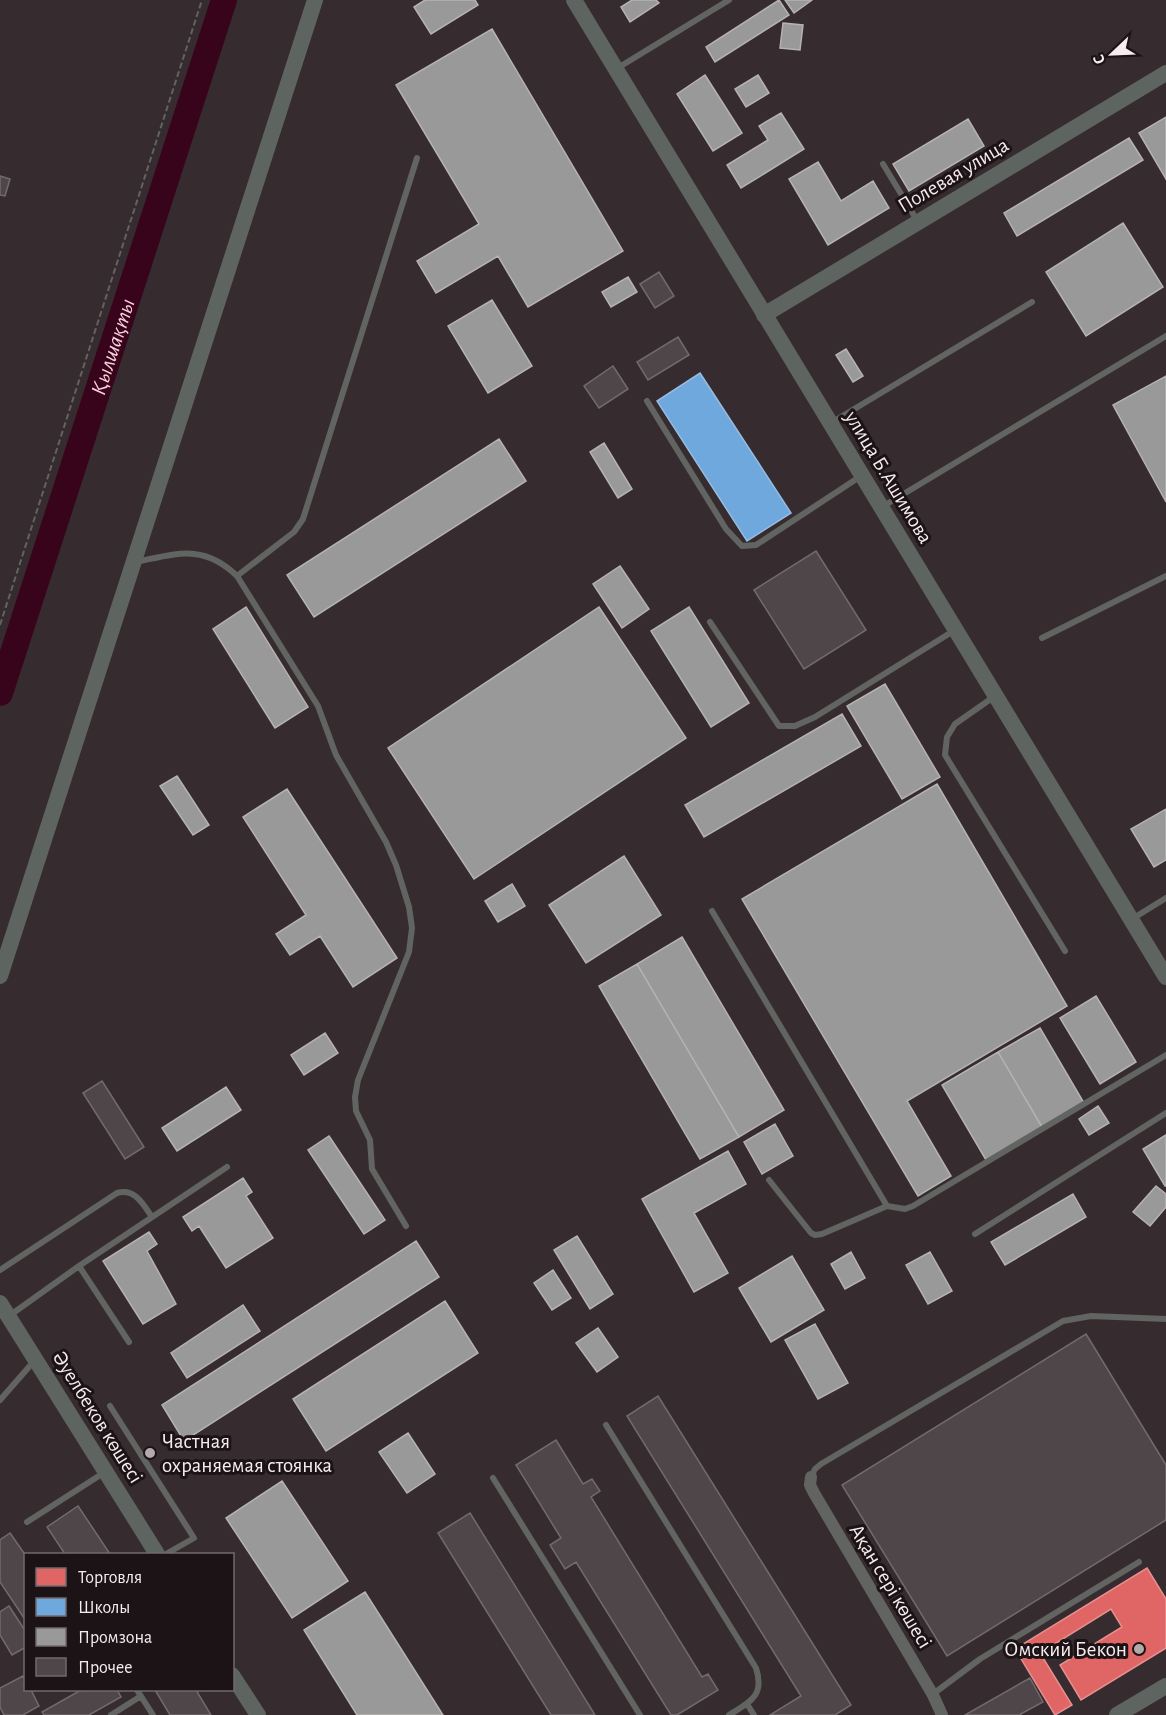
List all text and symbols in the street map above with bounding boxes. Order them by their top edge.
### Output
north arrow [1082,24,1142,84]
text: С [1090,52,1108,67]
street label: Полевая улица [894,134,1013,217]
water label: Қылшақты [87,296,139,398]
street label: улица Б.Ашимова [840,407,936,547]
street label: Әуелбеков көшесі [49,1347,147,1487]
place label: Частная охраняемая стоянка [162,1431,332,1476]
marker: Частная охраняемая стоянка [143,1446,157,1460]
street label: Ақан сері көшесі [845,1521,936,1652]
legend [24,1553,234,1691]
text: Торговля [78,1569,142,1587]
text: Школы [78,1599,130,1617]
text: Промзона [78,1629,152,1647]
place label: Омский Бекон [1004,1639,1127,1660]
marker: Омский Бекон [1132,1642,1146,1656]
text: Прочее [78,1659,133,1677]

